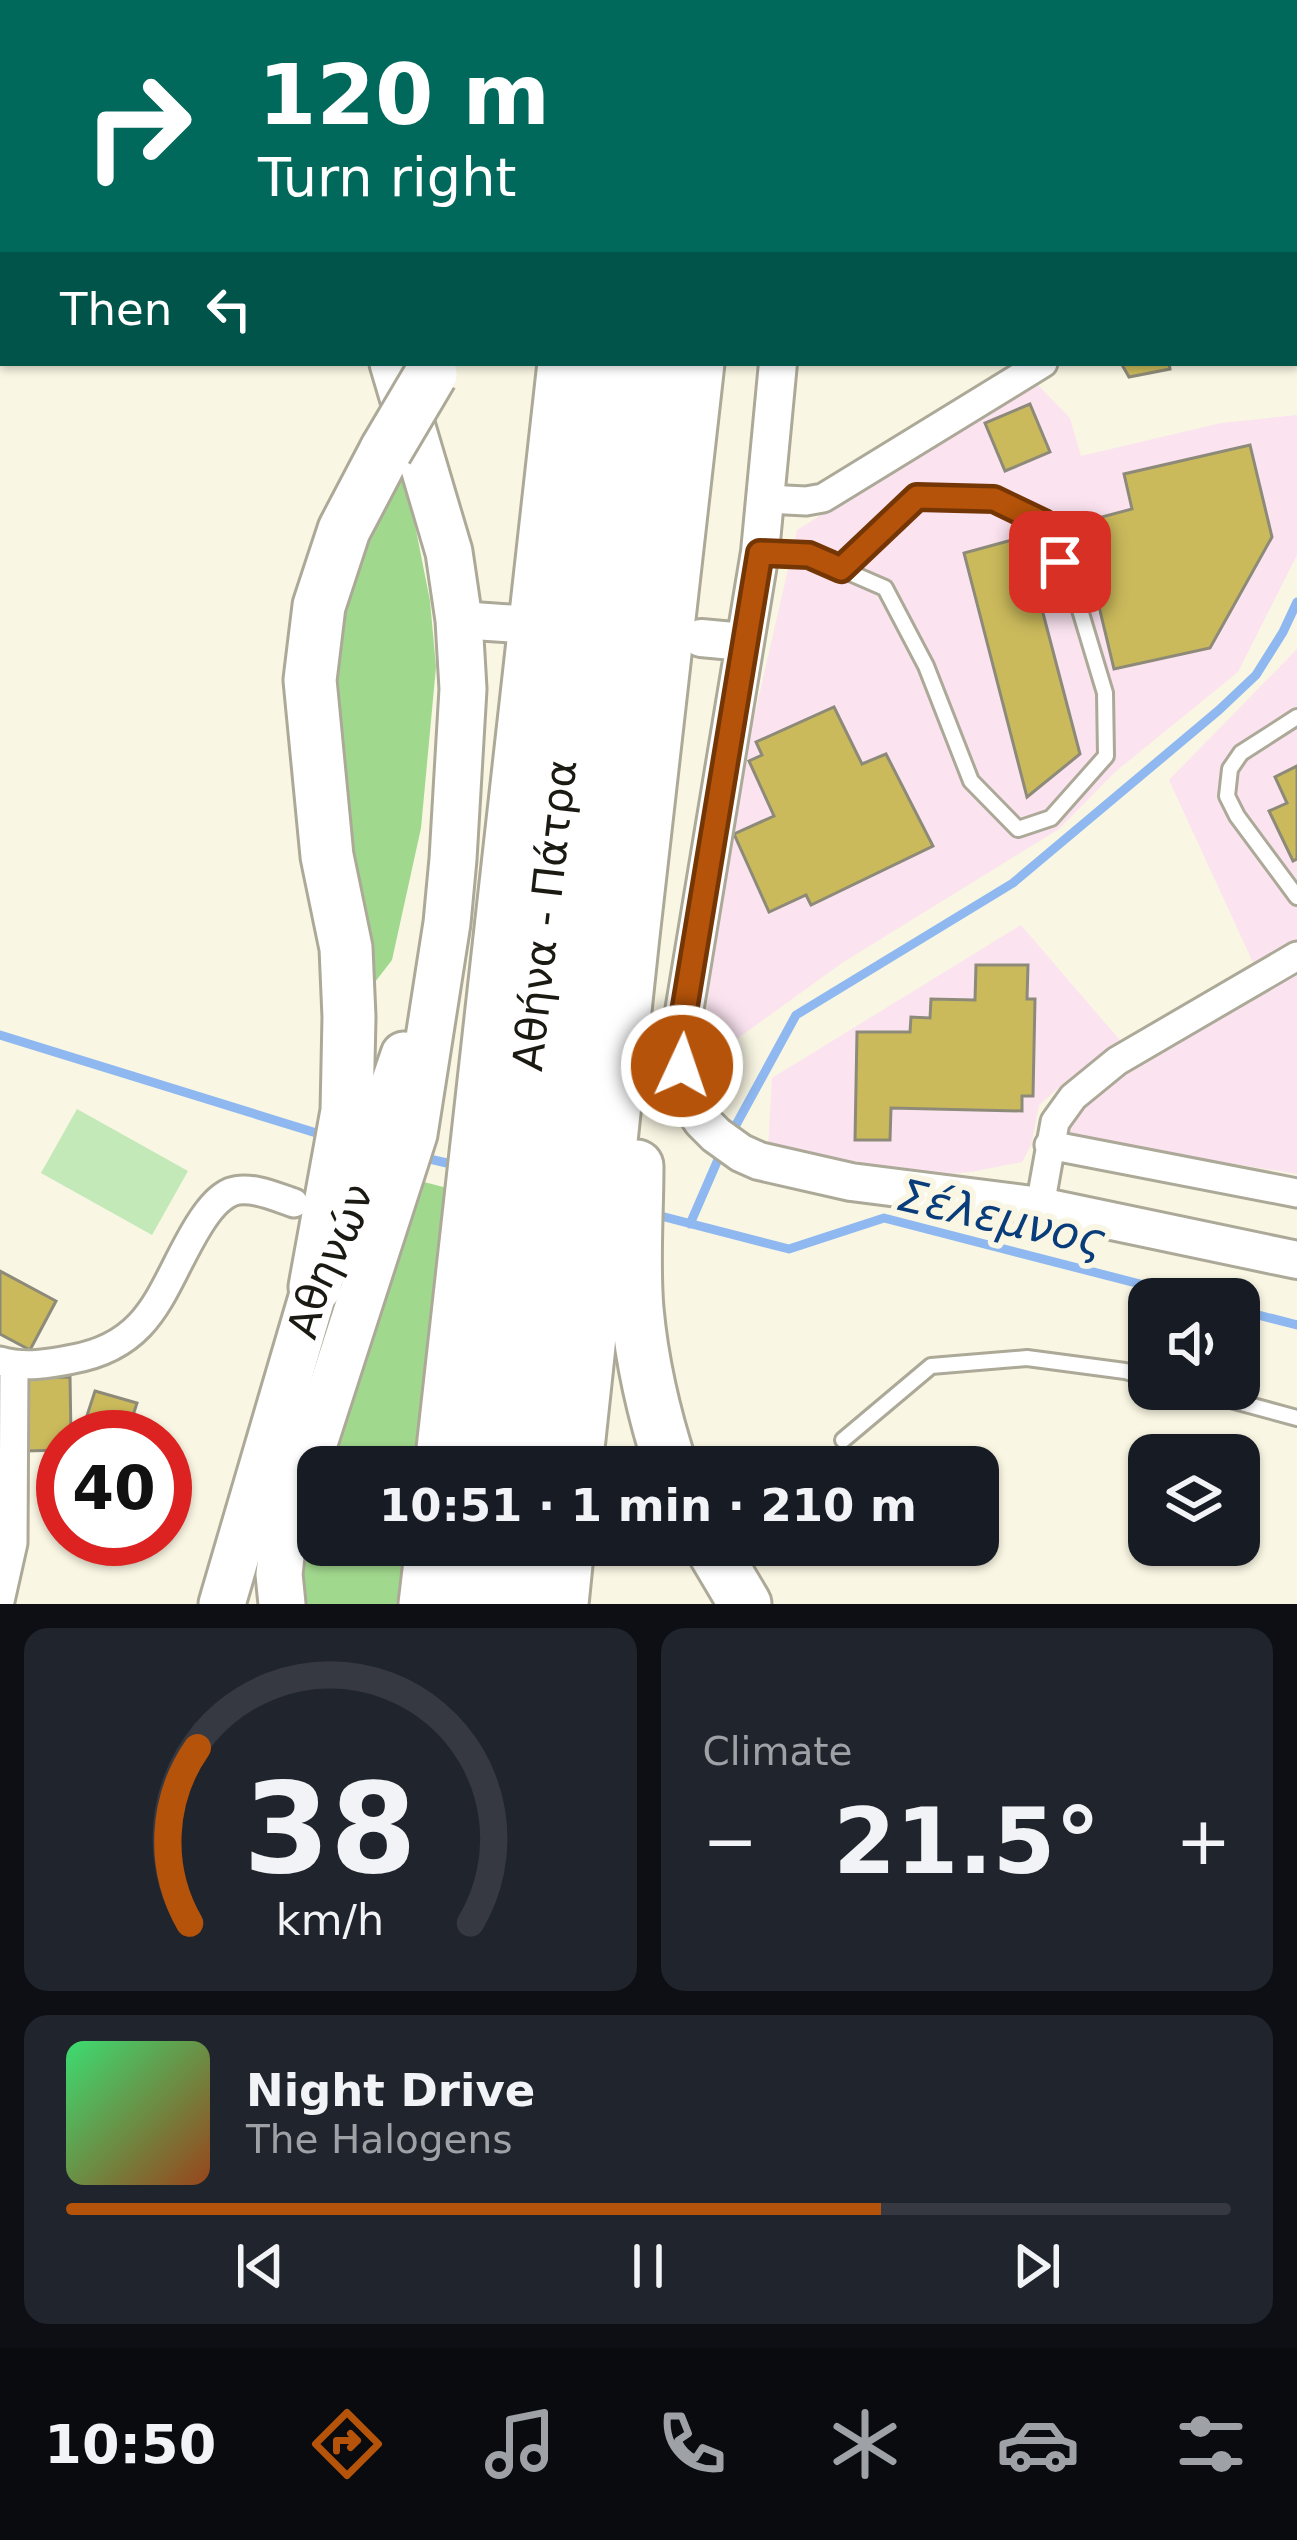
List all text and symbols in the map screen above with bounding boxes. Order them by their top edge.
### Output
text: 120 m [258,46,550,144]
icon: right [60,48,216,204]
text: Turn right [258,146,517,209]
icon: left [196,276,262,342]
text: Then [60,283,172,336]
pin [1009,511,1111,613]
icon: arrive [1027,529,1093,595]
street label: Αθήνα - Πάτρα [503,757,586,1073]
position arrow [619,1003,745,1129]
water label: Σέλεμνος [893,1168,1111,1268]
street label: Αθηνών [277,1177,382,1344]
map controls [1128,1278,1260,1566]
button: sound [1128,1278,1260,1410]
speed limit sign: 40 [36,1410,192,1566]
button: layers [1128,1434,1260,1566]
text: 10:51 · 1 min · 210 m [379,1479,917,1532]
text: Climate [703,1729,853,1774]
text: 38 [243,1756,417,1901]
text: 21.5° [833,1789,1100,1894]
text: − [703,1803,758,1880]
text: + [1176,1803,1231,1880]
text: km/h [276,1894,384,1944]
text: Night Drive [246,2064,535,2117]
text: The Halogens [246,2117,513,2162]
icon: previous [227,2233,293,2299]
icon: pause [615,2233,681,2299]
icon: next [1004,2233,1070,2299]
icon: directions [305,2402,389,2486]
icon: music [478,2402,562,2486]
icon: phone [650,2402,734,2486]
icon: climate [823,2402,907,2486]
icon: car [996,2402,1080,2486]
icon: filters [1169,2402,1253,2486]
text: 10:50 [44,2413,216,2476]

